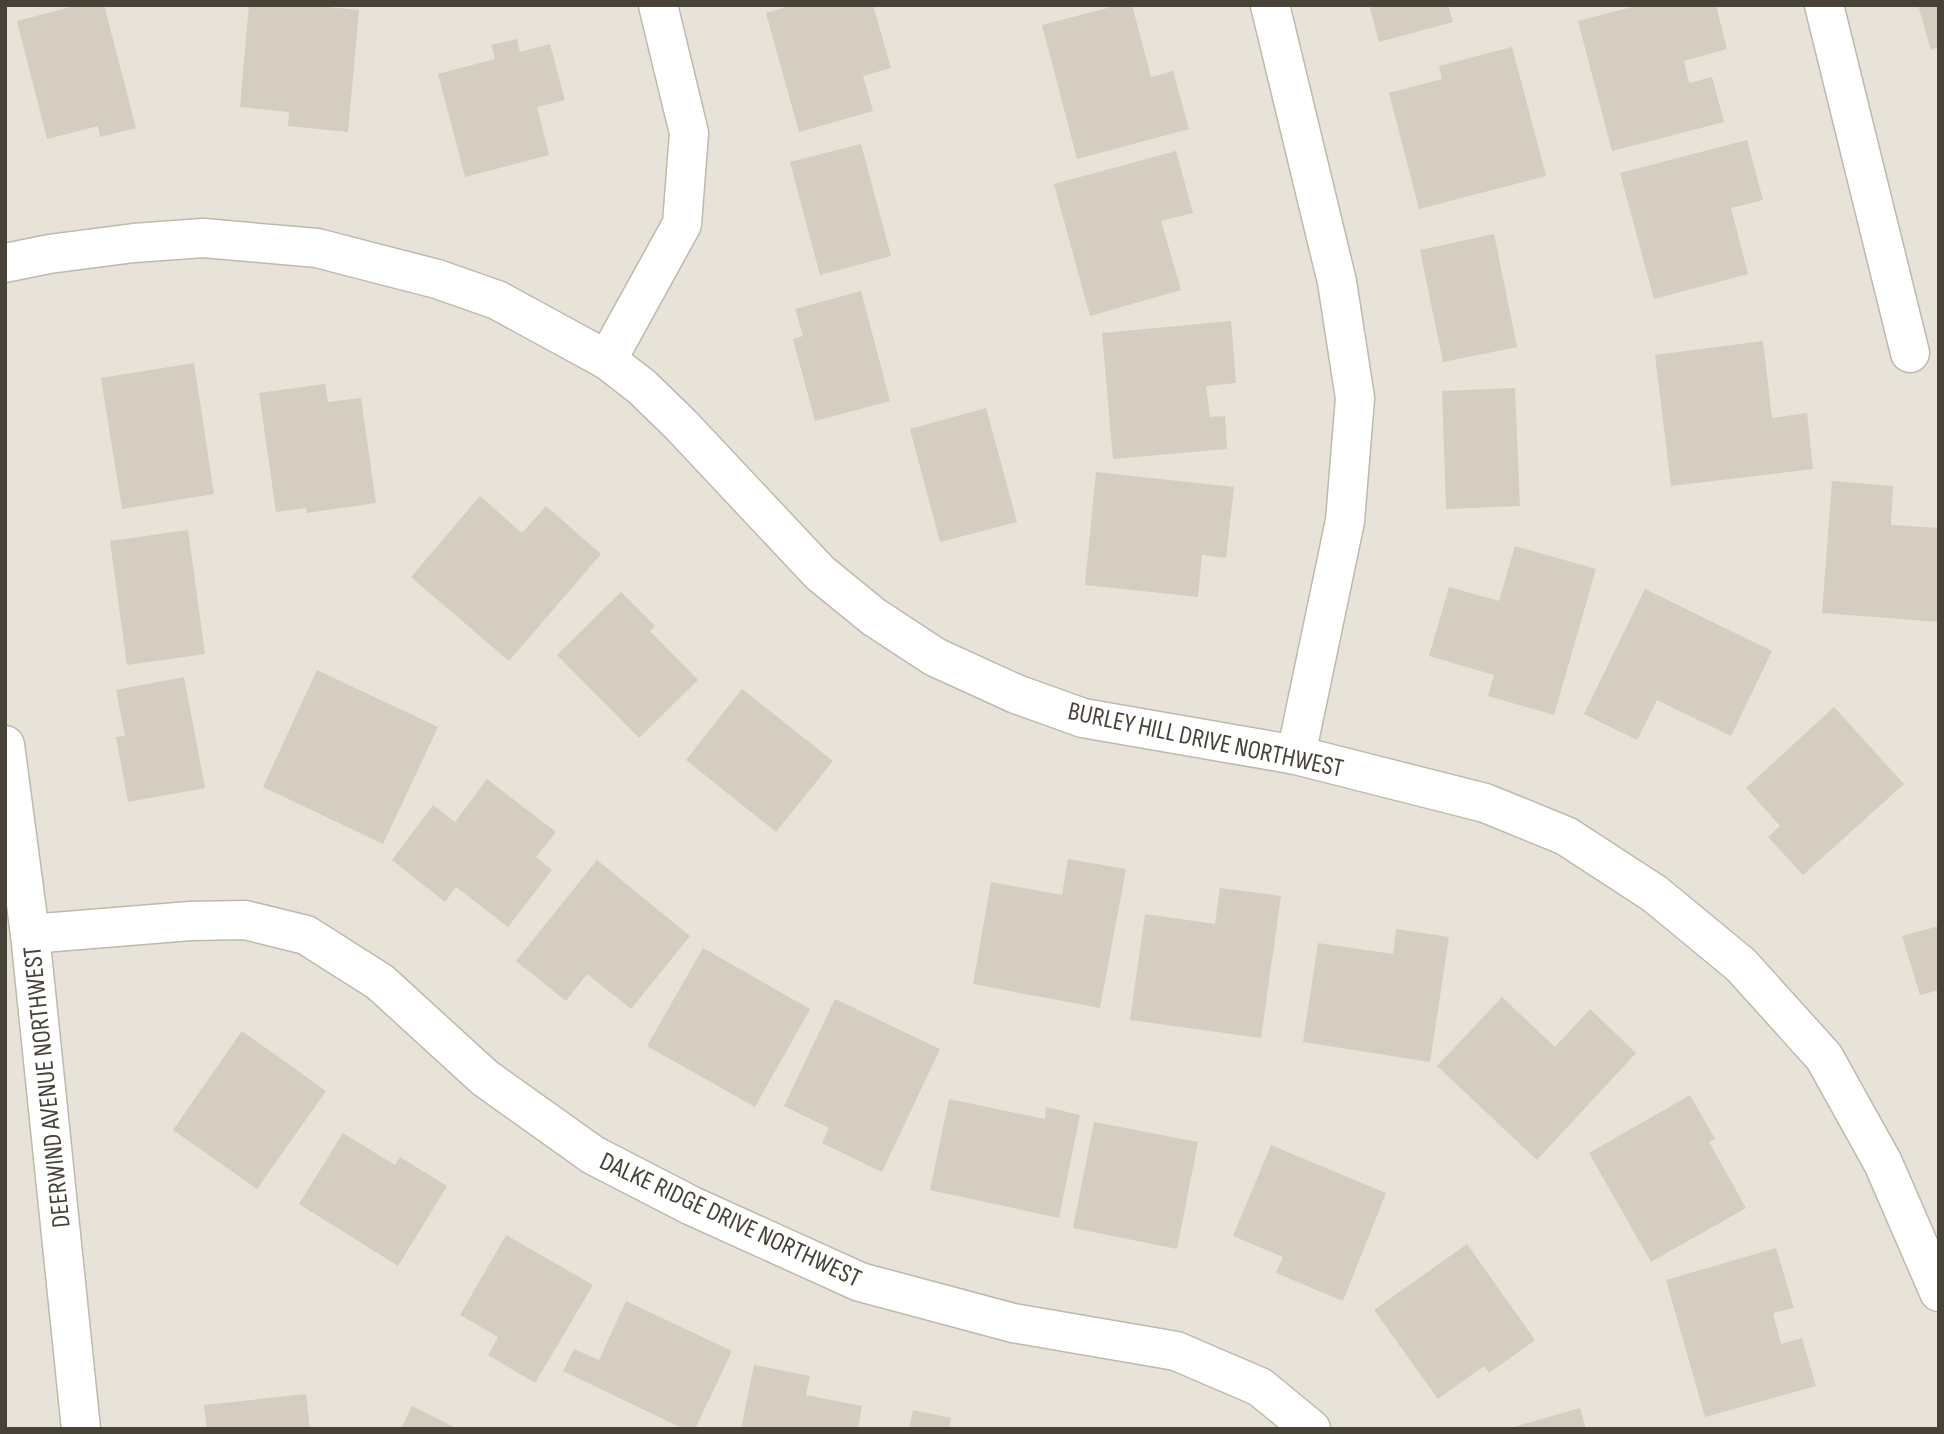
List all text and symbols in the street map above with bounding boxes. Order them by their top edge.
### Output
street label: BURLEY HILL DRIVE NORTHWEST [1065,696,1346,785]
street label: DEERWIND AVENUE NORTHWEST [17,945,78,1229]
street label: DALKE RIDGE DRIVE NORTHWEST [595,1146,866,1295]

